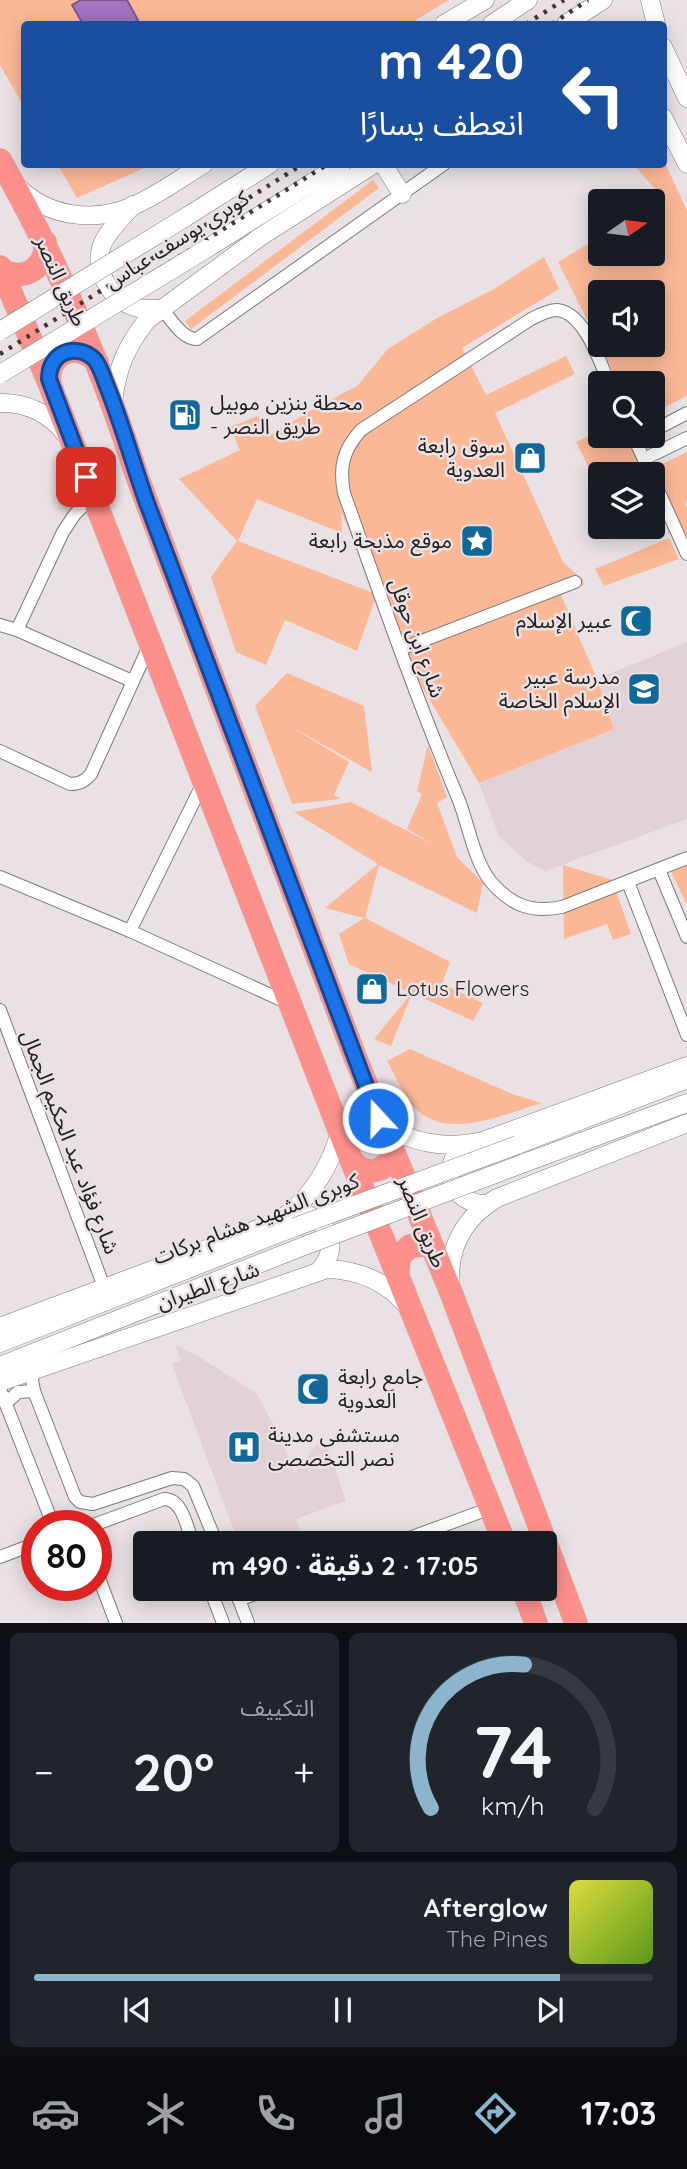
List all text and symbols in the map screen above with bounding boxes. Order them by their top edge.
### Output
text: 420 m [378,30,524,91]
icon: left [548,49,639,140]
text: انعطف يسارًا [360,103,524,143]
street label: كوبرى يوسف عباس [100,184,254,294]
north arrow [588,189,665,266]
map controls [588,189,665,539]
street label: طريق النصر [29,230,93,331]
button: sound [588,280,665,357]
button: search [588,371,665,448]
place label: محطة بنزين موبيل - طريق النصر [210,389,363,440]
fuel station icon: محطة بنزين موبيل - طريق النصر [166,396,204,434]
place label: سوق رابعة العدوية [418,432,505,482]
shop icon: سوق رابعة العدوية [511,439,549,477]
pin [56,447,116,507]
icon: arrive [67,458,105,496]
button: layers [588,462,665,539]
place icon: موقع مذبحة رابعة [458,522,496,560]
place label: موقع مذبحة رابعة [309,527,452,556]
street label: شارع ابن حوقل [381,574,452,702]
mosque icon: عبير الإسلام [617,602,655,640]
place label: عبير الإسلام [516,607,612,637]
place label: مدرسة عبير الإسلام الخاصة [499,663,620,717]
school or university icon: مدرسة عبير الإسلام الخاصة [625,670,663,708]
shop icon: Lotus Flowers [353,970,391,1008]
place label: Lotus Flowers [396,975,529,1001]
street label: شارع فؤاد عبد الحكيم الجمال [13,1026,126,1258]
position arrow [341,1081,415,1155]
street label: كوبرى الشهيد هشام بركات [149,1167,364,1273]
street label: طريق النصر [391,1171,453,1272]
street label: شارع الطيران [153,1255,263,1318]
place label: جامع رابعة العدوية [338,1363,423,1413]
mosque icon: جامع رابعة العدوية [294,1370,332,1408]
place label: مستشفى مدينة نصر التخصصى [268,1421,400,1471]
hospital icon: مستشفى مدينة نصر التخصصى [225,1428,263,1466]
speed limit sign: 80 [21,1510,112,1601]
text: 17:05 · 2 دقيقة · 490 m [211,1549,479,1582]
text: التكييف [240,1693,315,1722]
text: 74 [473,1706,553,1797]
text: 20° [132,1739,214,1804]
text: − [34,1748,54,1796]
text: + [293,1748,315,1796]
text: km/h [481,1790,544,1821]
text: Afterglow [424,1891,548,1924]
text: The Pines [446,1924,548,1953]
icon: previous [118,1991,156,2029]
icon: pause [324,1991,362,2029]
icon: next [531,1991,569,2029]
icon: car [31,2089,80,2138]
icon: climate [141,2089,190,2138]
icon: phone [251,2089,300,2138]
icon: music [361,2089,410,2138]
icon: directions [471,2089,520,2138]
text: 17:03 [581,2093,656,2133]

